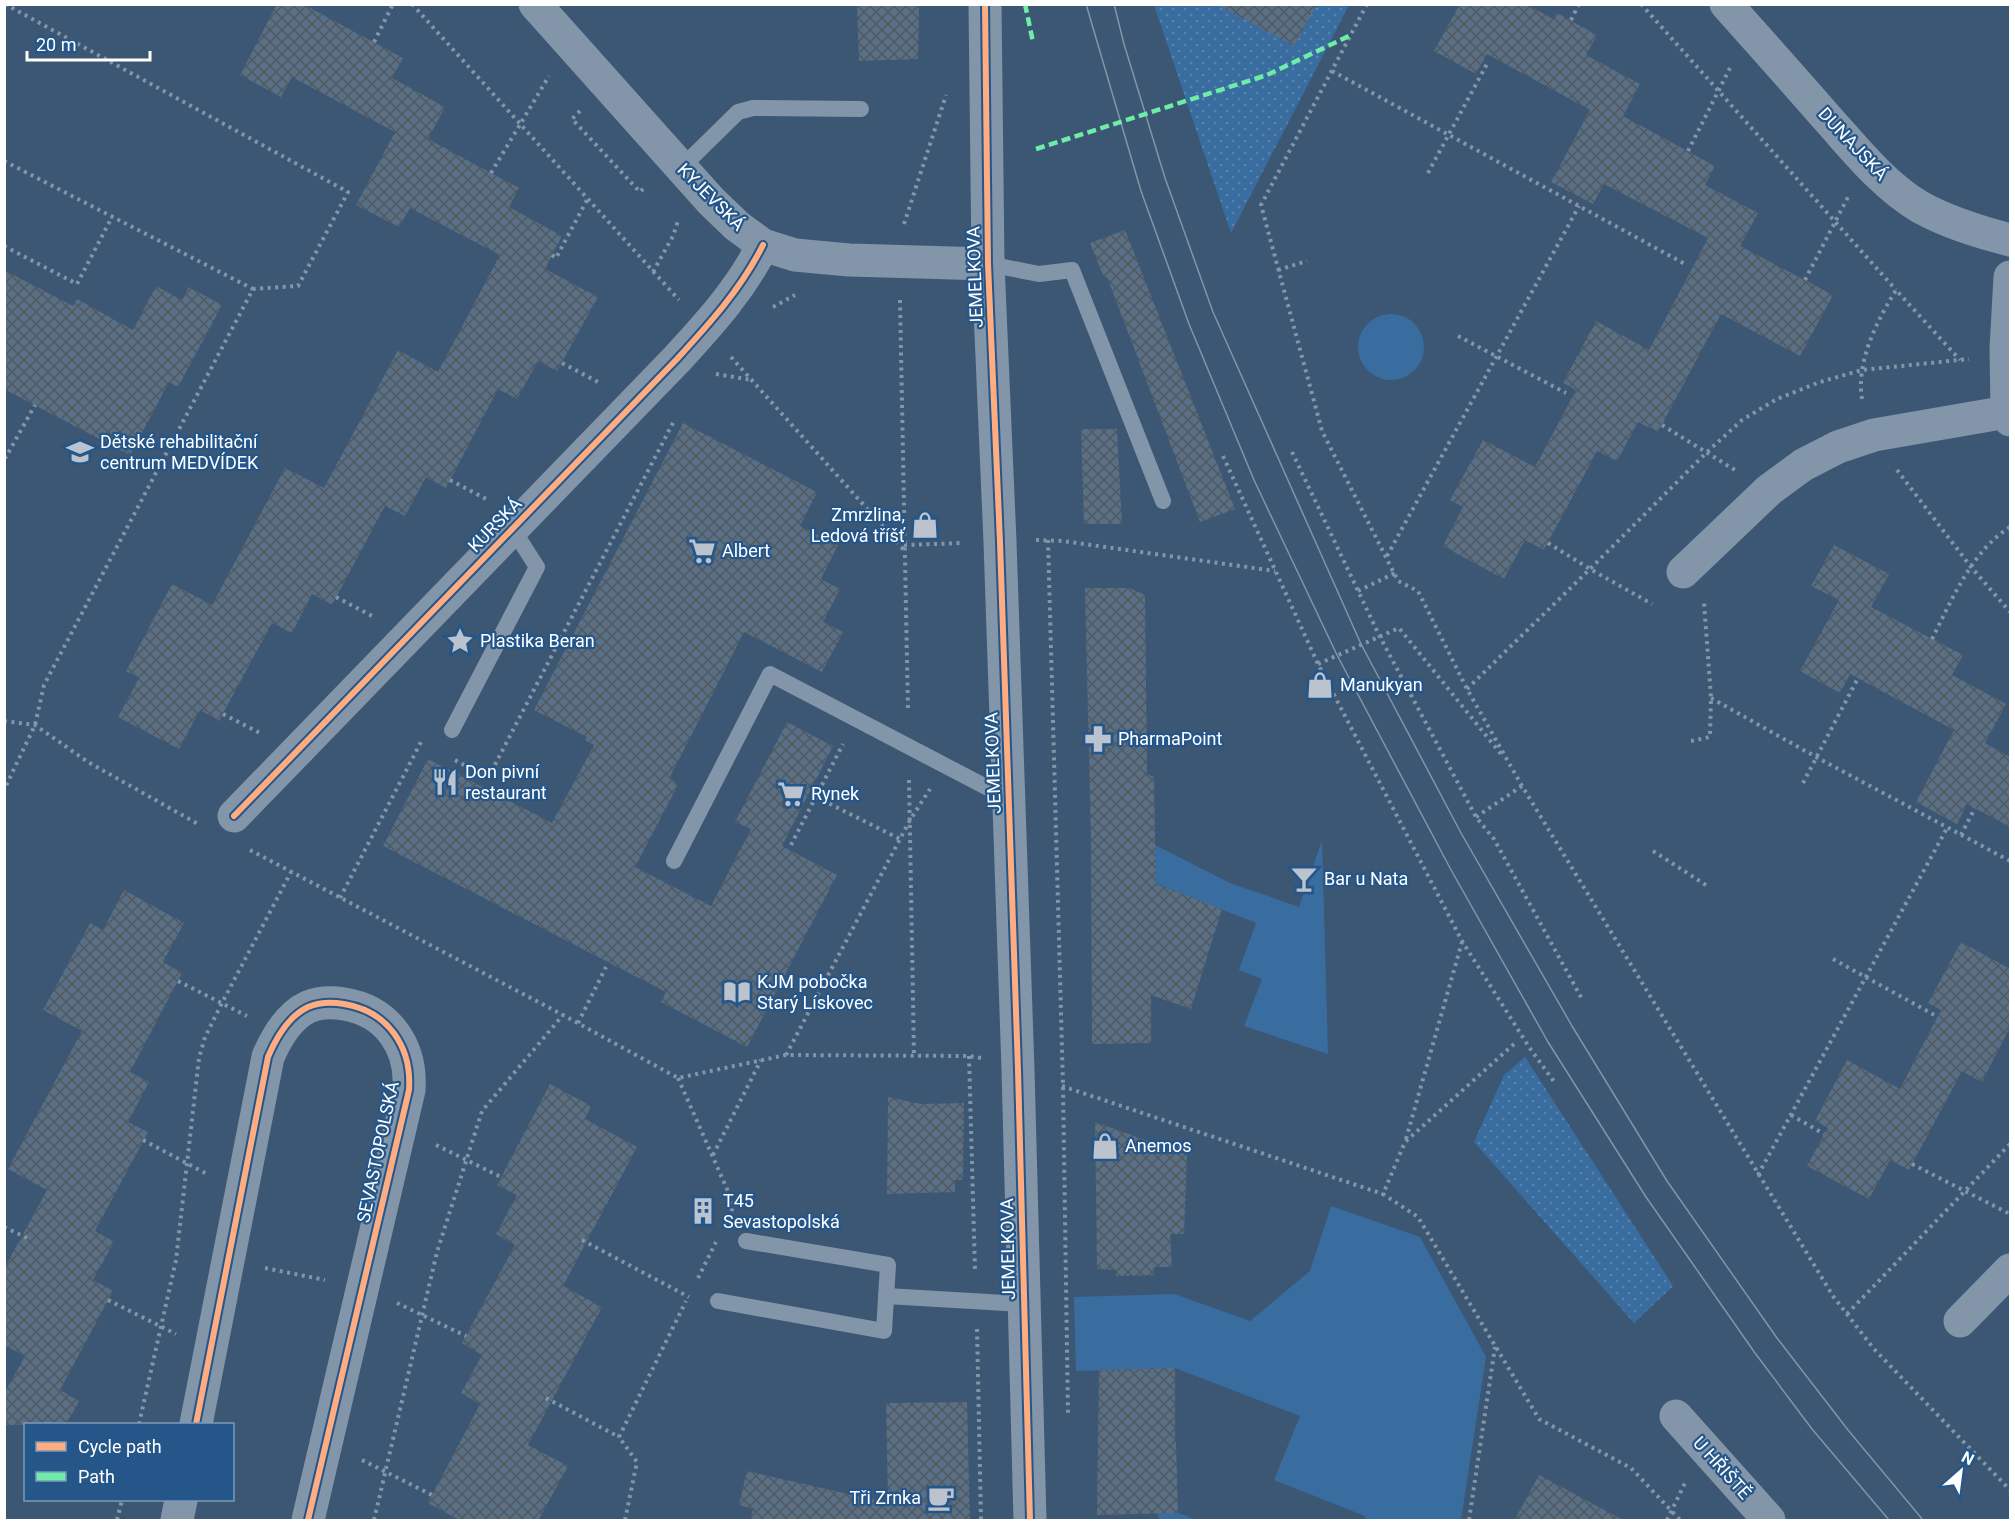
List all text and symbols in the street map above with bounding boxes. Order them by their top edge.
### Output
scale bar [27,24,150,62]
text: 20 m [36,34,76,55]
street label: DUNAJSKÁ [1814,103,1893,185]
street label: KYJEVSKÁ [673,159,750,235]
street label: JEMELKOVA [962,226,987,328]
place label: Dětské rehabilitační centrum MEDVÍDEK [100,431,259,473]
school or university icon: Dětské rehabilitační centrum MEDVÍDEK [65,437,95,467]
street label: KURSKÁ [464,493,526,556]
place label: Zmrzlina, Ledová tříšť [811,504,906,546]
shop icon: Zmrzlina, Ledová tříšť [910,510,940,540]
supermarket icon: Albert [687,536,717,566]
place label: Albert [722,540,770,561]
place icon: Plastika Beran [445,626,475,656]
place label: Plastika Beran [480,630,595,651]
shop icon: Manukyan [1305,670,1335,700]
place label: Manukyan [1340,674,1423,695]
street label: JEMELKOVA [980,712,1005,814]
pharmacy icon: PharmaPoint [1083,724,1113,754]
place label: PharmaPoint [1118,728,1223,749]
place label: Don pivní restaurant [465,761,547,803]
restaurant icon: Don pivní restaurant [430,767,460,797]
supermarket icon: Rynek [776,779,806,809]
place label: Rynek [811,783,860,804]
bar icon: Bar u Nata [1289,864,1319,894]
place label: Bar u Nata [1324,868,1408,889]
place label: KJM pobočka Starý Lískovec [757,971,873,1013]
library icon: KJM pobočka Starý Lískovec [722,977,752,1007]
street label: SEVASTOPOLSKÁ [352,1079,403,1225]
shop icon: Anemos [1090,1131,1120,1161]
place label: Anemos [1125,1135,1192,1156]
place label: T45 Sevastopolská [723,1190,840,1232]
building icon: T45 Sevastopolská [688,1196,718,1226]
street label: JEMELKOVA [996,1198,1019,1300]
legend [24,1423,234,1501]
street label: U HŘIŠTĚ [1689,1432,1756,1503]
text: Cycle path [78,1436,162,1457]
north arrow [1931,1441,1991,1501]
text: N [1958,1447,1977,1469]
text: Path [78,1466,115,1487]
cafe icon: Tři Zrnka [926,1483,956,1513]
place label: Tři Zrnka [850,1487,921,1508]

